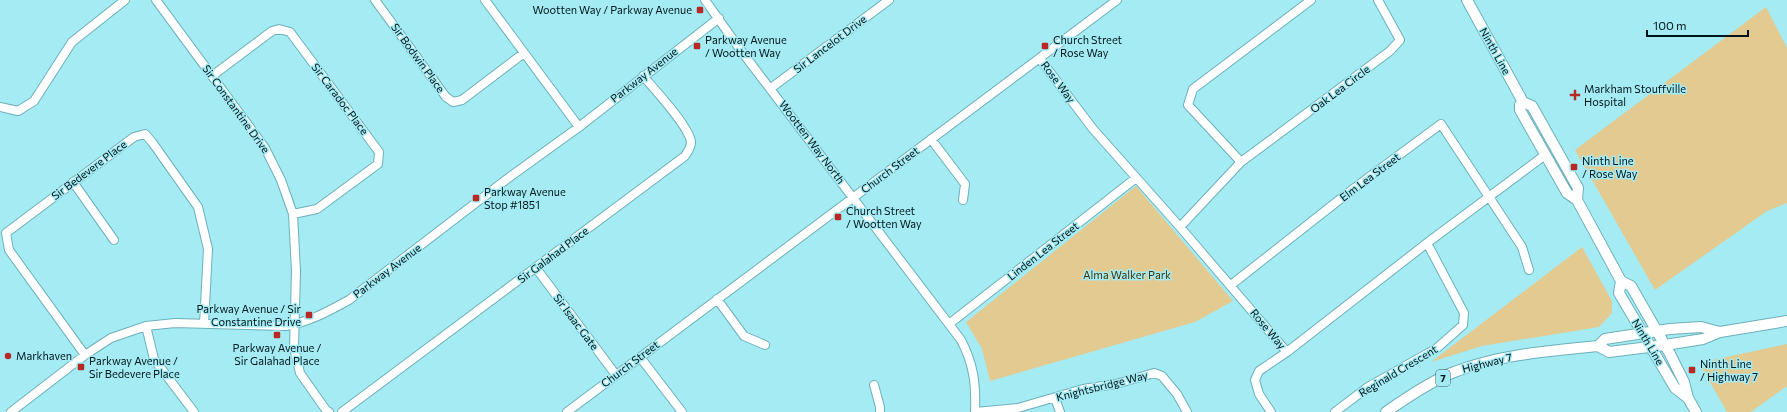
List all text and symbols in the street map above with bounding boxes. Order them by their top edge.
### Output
place label: Wootten Way / Parkway Avenue [532,3,692,16]
marker: Wootten Way / Parkway Avenue [695,5,705,15]
street label: Sir Lancelot Drive [791,12,869,75]
scale bar [1647,12,1748,38]
text: 100 m [1653,18,1687,32]
street label: Sir Bodwin Place [389,20,448,95]
street label: Ninth Line [1477,25,1514,77]
place label: Parkway Avenue / Wootten Way [705,33,787,59]
place label: Church Street / Rose Way [1053,33,1123,59]
marker: Parkway Avenue / Wootten Way [692,41,702,51]
marker: Church Street / Rose Way [1040,41,1050,51]
street label: Parkway Avenue [607,44,680,105]
street label: Rose Way [1039,58,1078,105]
street label: Sir Caradoc Place [309,60,372,137]
street label: Sir Constantine Drive [200,62,273,156]
street label: Oak Lea Circle [1307,62,1372,115]
place label: Markham Stouffville Hospital [1584,82,1686,108]
marker: Markham Stouffville Hospital [1569,89,1581,101]
street label: Wootten Way North [777,98,848,186]
street label: Sir Bedevere Place [49,137,129,202]
street label: Church Street [858,143,922,196]
street label: Elm Lea Street [1337,149,1403,203]
place label: Ninth Line / Rose Way [1582,154,1638,180]
marker: Ninth Line / Rose Way [1569,162,1579,172]
place label: Parkway Avenue Stop #1851 [484,185,566,211]
marker: Parkway Avenue Stop #1851 [471,193,481,203]
place label: Church Street / Wootten Way [846,204,922,230]
marker: Church Street / Wootten Way [833,212,843,222]
street label: Linden Lea Street [1004,218,1081,283]
street label: Sir Galahad Place [515,224,591,285]
street label: Parkway Avenue [350,241,423,300]
park label: Alma Walker Park [1083,268,1171,281]
street label: Sir Isaac Gate [551,291,602,353]
place label: Parkway Avenue / Sir Constantine Drive [196,302,302,328]
street label: Rose Way [1248,306,1289,352]
marker: Parkway Avenue / Sir Constantine Drive [304,310,314,320]
street label: Ninth Line [1630,316,1667,367]
marker: Parkway Avenue / Sir Galahad Place [272,330,282,340]
street label: Church Street [598,337,662,390]
place label: Parkway Avenue / Sir Galahad Place [233,341,322,367]
street label: Reginald Crescent [1356,342,1440,399]
place label: Markhaven [16,349,72,362]
street label: Highway 7 [1460,350,1513,375]
marker: Markhaven [3,351,13,361]
place label: Parkway Avenue / Sir Bedevere Place [89,354,180,380]
place label: Ninth Line / Highway 7 [1700,357,1758,383]
marker: Parkway Avenue / Sir Bedevere Place [76,362,86,372]
marker: Ninth Line / Highway 7 [1687,365,1697,375]
street label: Knightsbridge Way [1055,368,1149,403]
road number: 7 [1436,370,1450,386]

